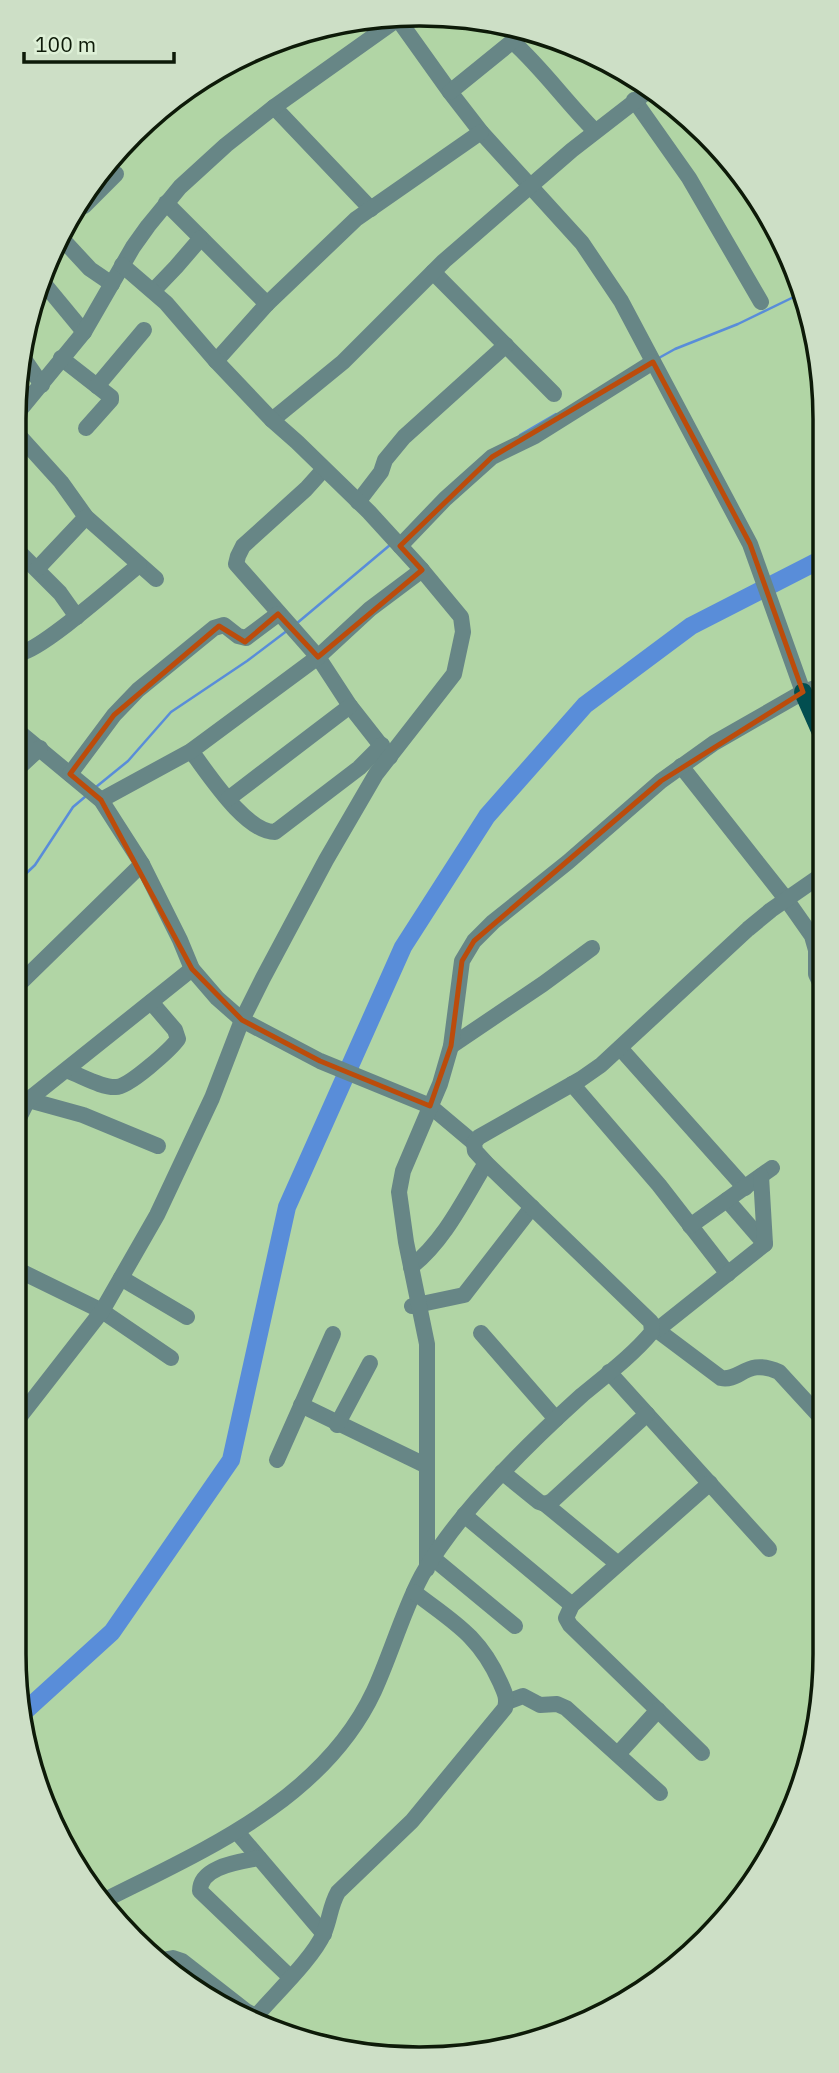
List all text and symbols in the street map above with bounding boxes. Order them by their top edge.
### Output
scale bar [24,21,175,65]
text: 100 m [35,30,96,58]

